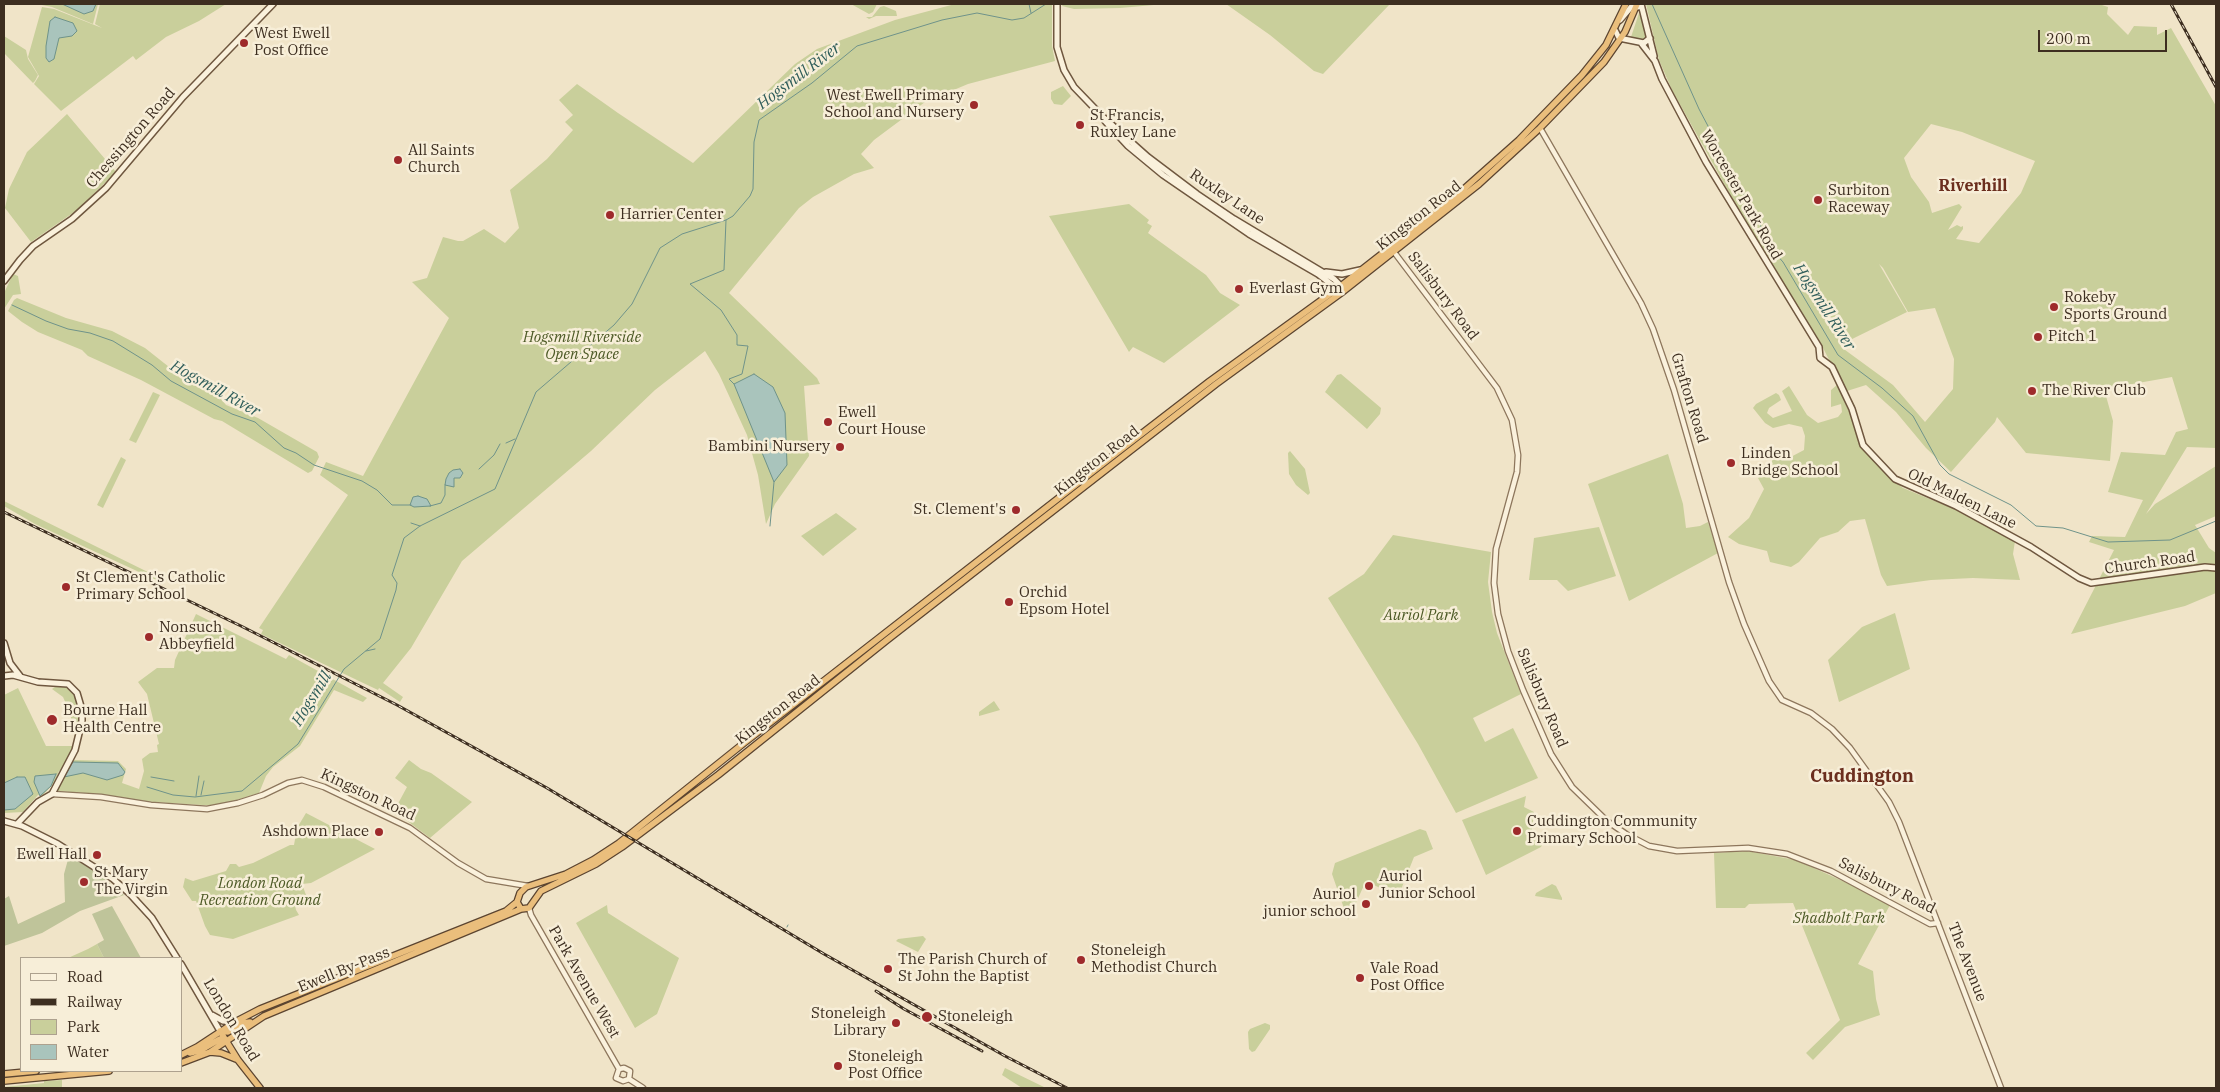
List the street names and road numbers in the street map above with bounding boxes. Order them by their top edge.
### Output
street label: Chessington Road [83,84,179,192]
street label: Worcester Park Road [1696,127,1786,263]
street label: Ruxley Lane [1186,165,1268,229]
street label: Kingston Road [1373,177,1465,255]
street label: Salisbury Road [1404,248,1482,344]
street label: Grafton Road [1667,351,1711,445]
street label: Kingston Road [1051,422,1143,500]
street label: Old Malden Lane [1905,465,2019,533]
street label: Church Road [2104,548,2196,578]
street label: Salisbury Road [1513,646,1571,750]
street label: Kingston Road [732,671,824,749]
street label: Kingston Road [318,765,418,825]
street label: Salisbury Road [1836,854,1938,918]
street label: The Avenue [1944,920,1990,1004]
street label: Park Avenue West [544,923,624,1041]
street label: Ewell By-Pass [296,943,392,997]
street label: London Road [199,975,263,1065]

